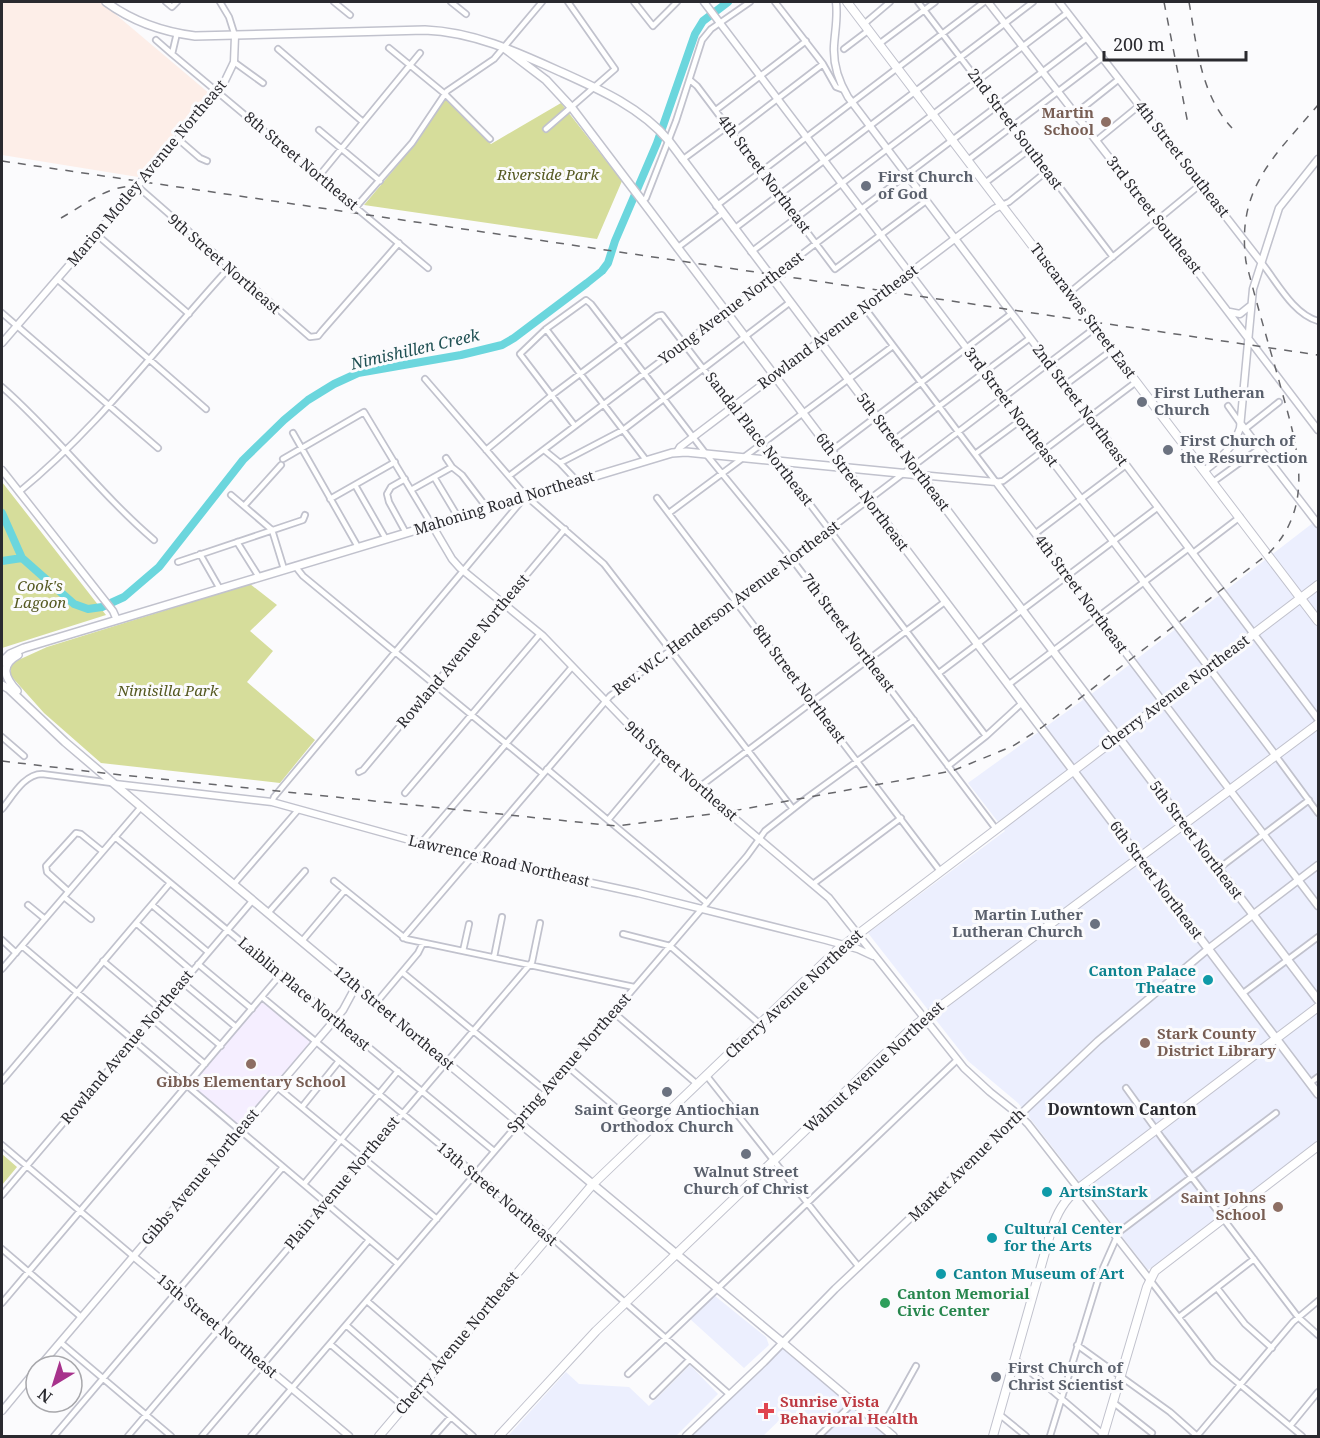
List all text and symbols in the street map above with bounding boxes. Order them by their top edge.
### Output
scale bar [1104,24,1246,62]
text: 200 m [1113,32,1165,56]
street label: 2nd Street Southeast [964,64,1068,193]
street label: Marion Motley Avenue Northeast [62,75,230,270]
street label: 4th Street Southeast [1131,96,1235,221]
place label: Martin School [1042,102,1095,139]
street label: 8th Street Northeast [240,107,363,214]
street label: 4th Street Northeast [714,110,816,237]
marker: Martin School [1099,115,1113,129]
street label: 3rd Street Southeast [1103,152,1207,277]
park label: Riverside Park [496,164,599,184]
place label: First Church of God [878,166,973,203]
marker: First Church of God [859,179,873,193]
street label: 9th Street Northeast [164,209,285,318]
street label: Tuscarawas Street East [1026,239,1141,382]
street label: Young Avenue Northeast [653,246,807,369]
street label: Rowland Avenue Northeast [753,259,921,393]
water label: Nimishillen Creek [347,323,482,375]
street label: 2nd Street Northeast [1028,340,1133,469]
street label: 3rd Street Northeast [960,343,1063,470]
street label: Sandal Place Northeast [701,367,818,509]
place label: First Lutheran Church [1154,382,1265,419]
street label: 5th Street Northeast [853,388,955,515]
marker: First Lutheran Church [1135,395,1149,409]
street label: 6th Street Northeast [812,428,914,555]
place label: First Church of the Resurrection [1180,430,1308,467]
marker: First Church of the Resurrection [1161,443,1175,457]
street label: Mahoning Road Northeast [411,465,596,539]
street label: Rev. W.C. Henderson Avenue Northeast [608,515,843,699]
street label: 4th Street Northeast [1031,530,1133,657]
street label: Rowland Avenue Northeast [392,569,533,732]
street label: 7th Street Northeast [798,569,900,696]
park label: Cook's Lagoon [13,575,66,612]
street label: 8th Street Northeast [749,620,851,747]
street label: Cherry Avenue Northeast [1096,630,1253,755]
park label: Nimisilla Park [117,680,219,700]
street label: 9th Street Northeast [621,716,742,825]
street label: 5th Street Northeast [1146,776,1248,903]
street label: 6th Street Northeast [1106,816,1208,943]
street label: Lawrence Road Northeast [407,829,592,891]
place label: Martin Luther Lutheran Church [952,904,1083,941]
marker: Martin Luther Lutheran Church [1088,917,1102,931]
street label: Cherry Avenue Northeast [720,924,866,1062]
street label: Laiblin Place Northeast [234,932,375,1054]
place label: Canton Palace Theatre [1088,960,1196,997]
street label: 12th Street Northeast [330,961,459,1074]
street label: Rowland Avenue Northeast [56,965,197,1128]
marker: Canton Palace Theatre [1201,973,1215,987]
street label: Spring Avenue Northeast [502,988,634,1136]
street label: Walnut Avenue Northeast [799,996,947,1136]
place label: Stark County District Library [1157,1023,1276,1060]
marker: Stark County District Library [1138,1036,1152,1050]
marker: Gibbs Elementary School [244,1057,258,1071]
place label: Gibbs Elementary School [156,1071,347,1091]
marker: Saint George Antiochian Orthodox Church [660,1085,674,1099]
district label: Downtown Canton [1047,1098,1197,1120]
place label: Saint George Antiochian Orthodox Church [574,1099,760,1136]
street label: Market Avenue North [904,1103,1029,1225]
street label: Gibbs Avenue Northeast [136,1104,262,1249]
street label: Plain Avenue Northeast [279,1111,403,1253]
street label: 13th Street Northeast [433,1137,562,1250]
marker: Walnut Street Church of Christ [739,1147,753,1161]
place label: Walnut Street Church of Christ [683,1161,809,1198]
place label: ArtsinStark [1059,1181,1148,1201]
marker: ArtsinStark [1040,1185,1054,1199]
place label: Saint Johns School [1181,1187,1267,1224]
marker: Saint Johns School [1271,1200,1285,1214]
place label: Cultural Center for the Arts [1004,1218,1122,1255]
marker: Cultural Center for the Arts [985,1231,999,1245]
place label: Canton Museum of Art [953,1263,1124,1283]
street label: Cherry Avenue Northeast [390,1267,522,1418]
marker: Canton Museum of Art [934,1267,948,1281]
street label: 15th Street Northeast [153,1269,282,1382]
place label: Canton Memorial Civic Center [897,1283,1030,1320]
marker: Canton Memorial Civic Center [878,1296,892,1310]
north arrow [24,1354,84,1414]
place label: First Church of Christ Scientist [1008,1357,1125,1394]
marker: First Church of Christ Scientist [989,1370,1003,1384]
text: N [33,1383,57,1408]
place label: Sunrise Vista Behavioral Health [780,1391,918,1428]
marker: Sunrise Vista Behavioral Health [757,1402,775,1420]

